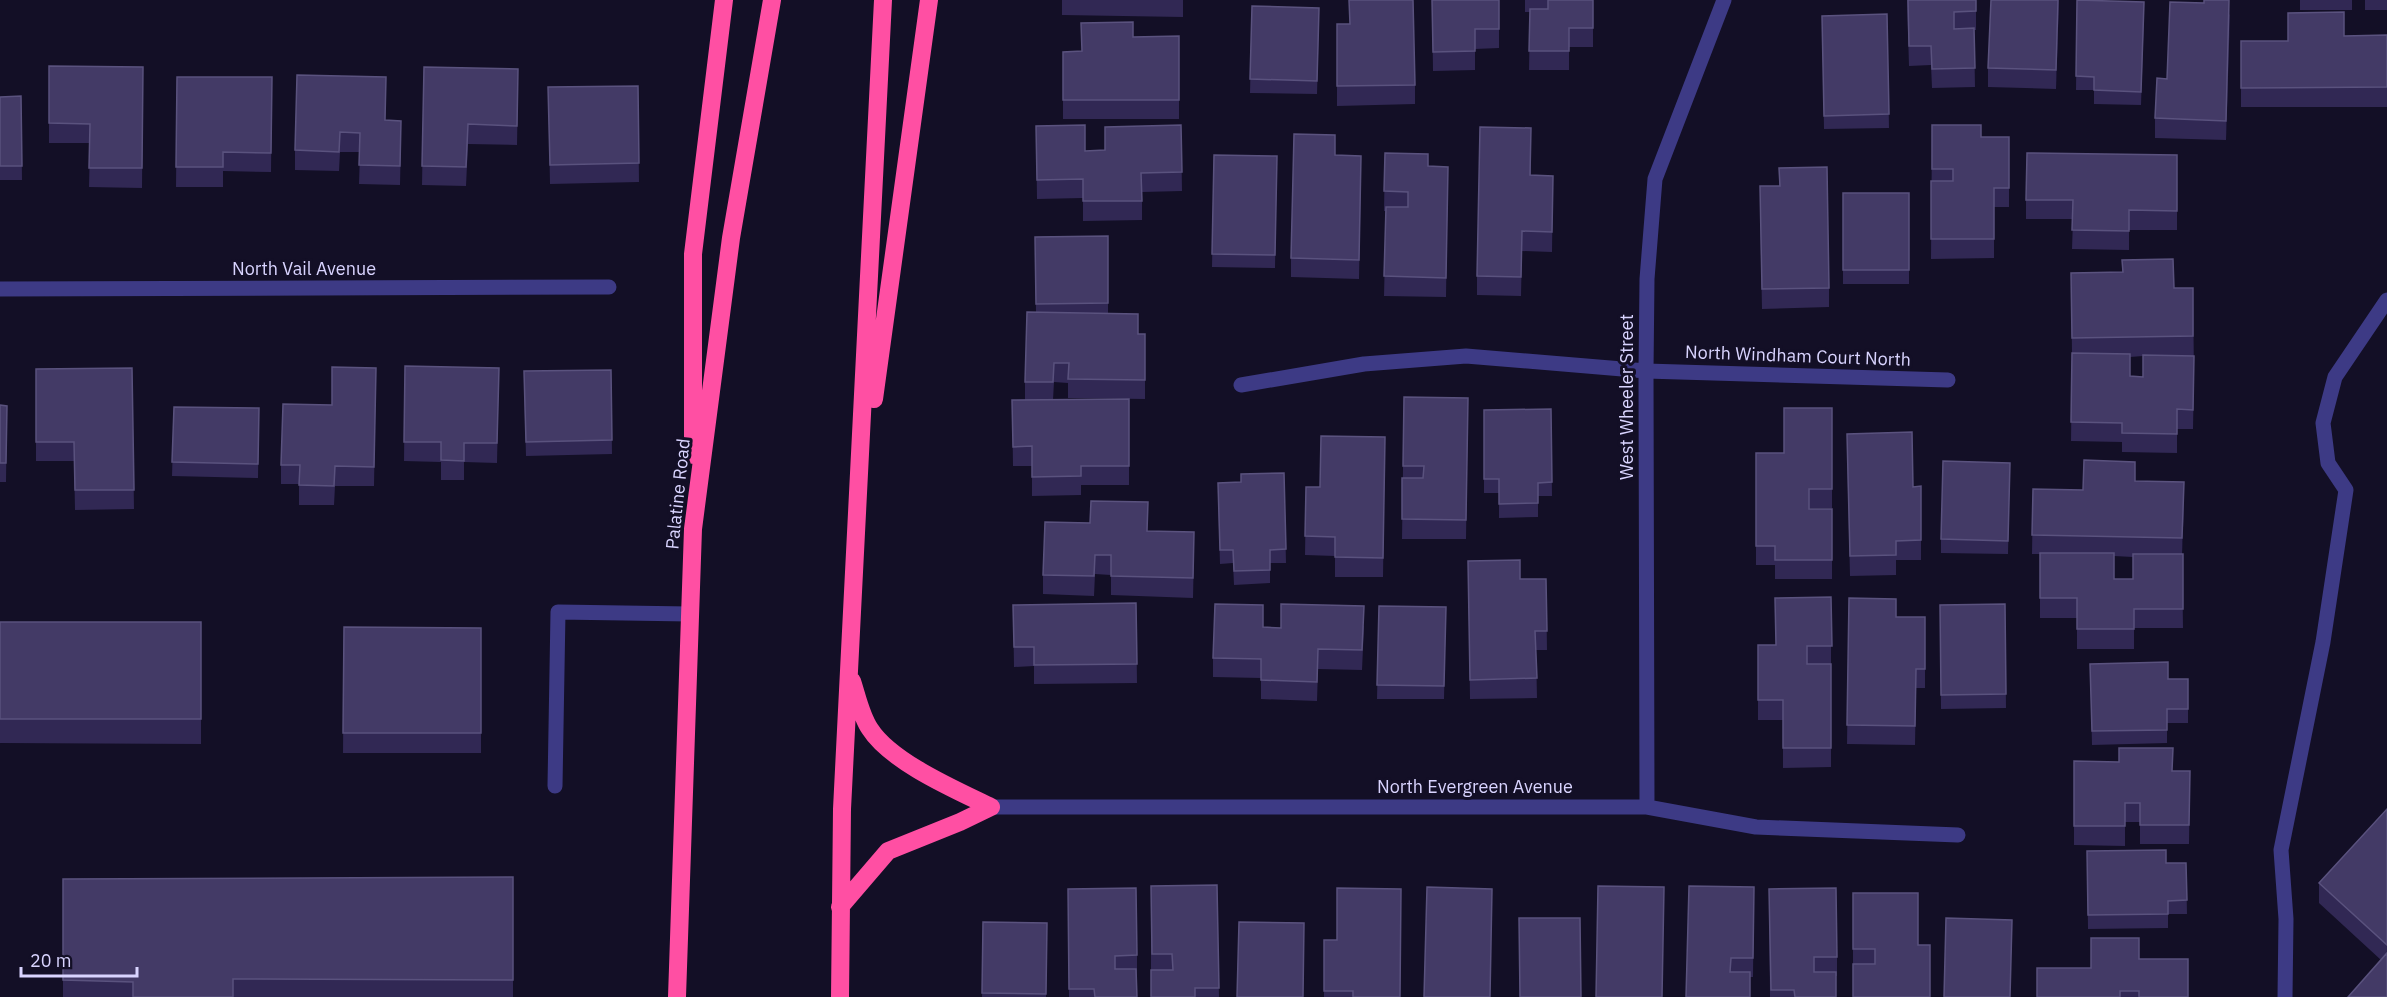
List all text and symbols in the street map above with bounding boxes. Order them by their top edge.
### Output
street label: North Vail Avenue [232,257,376,280]
street label: West Wheeler Street [1615,314,1638,480]
street label: North Windham Court North [1685,340,1911,371]
street label: Palatine Road [660,437,695,551]
street label: North Evergreen Avenue [1377,775,1573,798]
scale bar [21,940,136,978]
text: 20 m [30,949,72,972]

